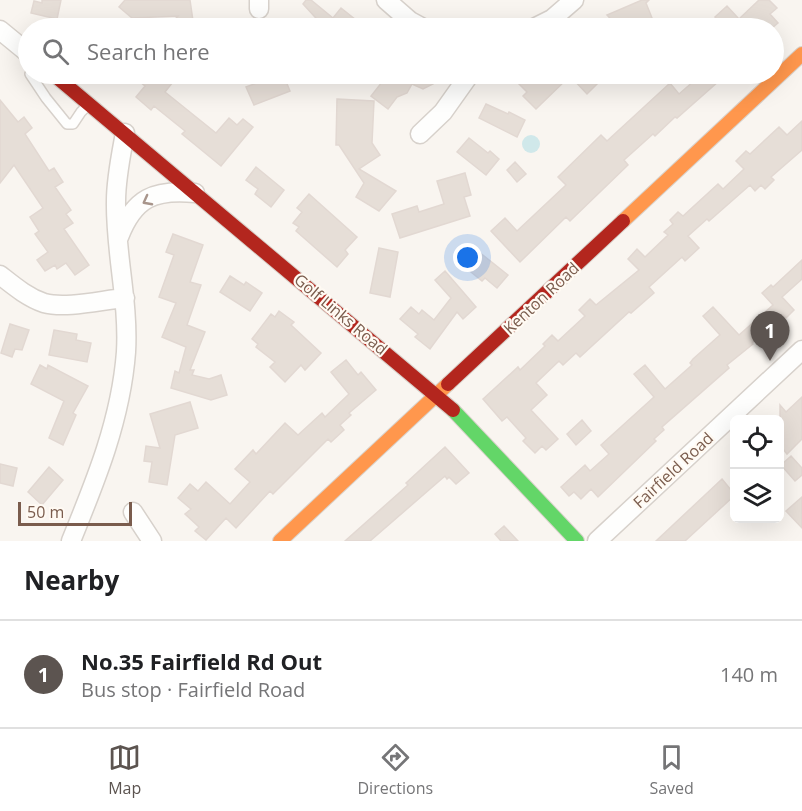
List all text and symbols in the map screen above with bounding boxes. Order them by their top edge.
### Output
search box [18,18,784,84]
icon: search [39,35,72,68]
text: Search here [87,36,210,66]
one-way arrow [143,194,153,205]
your location [453,243,482,272]
street label: Kenton Road [498,257,584,339]
street label: Golf Links Road [290,268,392,360]
pin: 1 [750,312,790,361]
map controls [730,415,784,523]
button: locate [730,415,784,469]
street label: Fairfield Road [628,427,718,513]
button: layers [730,469,784,523]
scale bar [18,499,132,526]
text: 50 m [27,501,64,523]
text: Nearby [24,562,119,598]
text: No.35 Fairfield Rd Out [81,646,322,676]
text: 1 [38,661,49,688]
text: 140 m [720,661,778,688]
text: Bus stop · Fairfield Road [81,676,305,703]
tab: Map [108,741,141,799]
tab: Directions [358,741,433,799]
tab: Saved [649,741,694,799]

